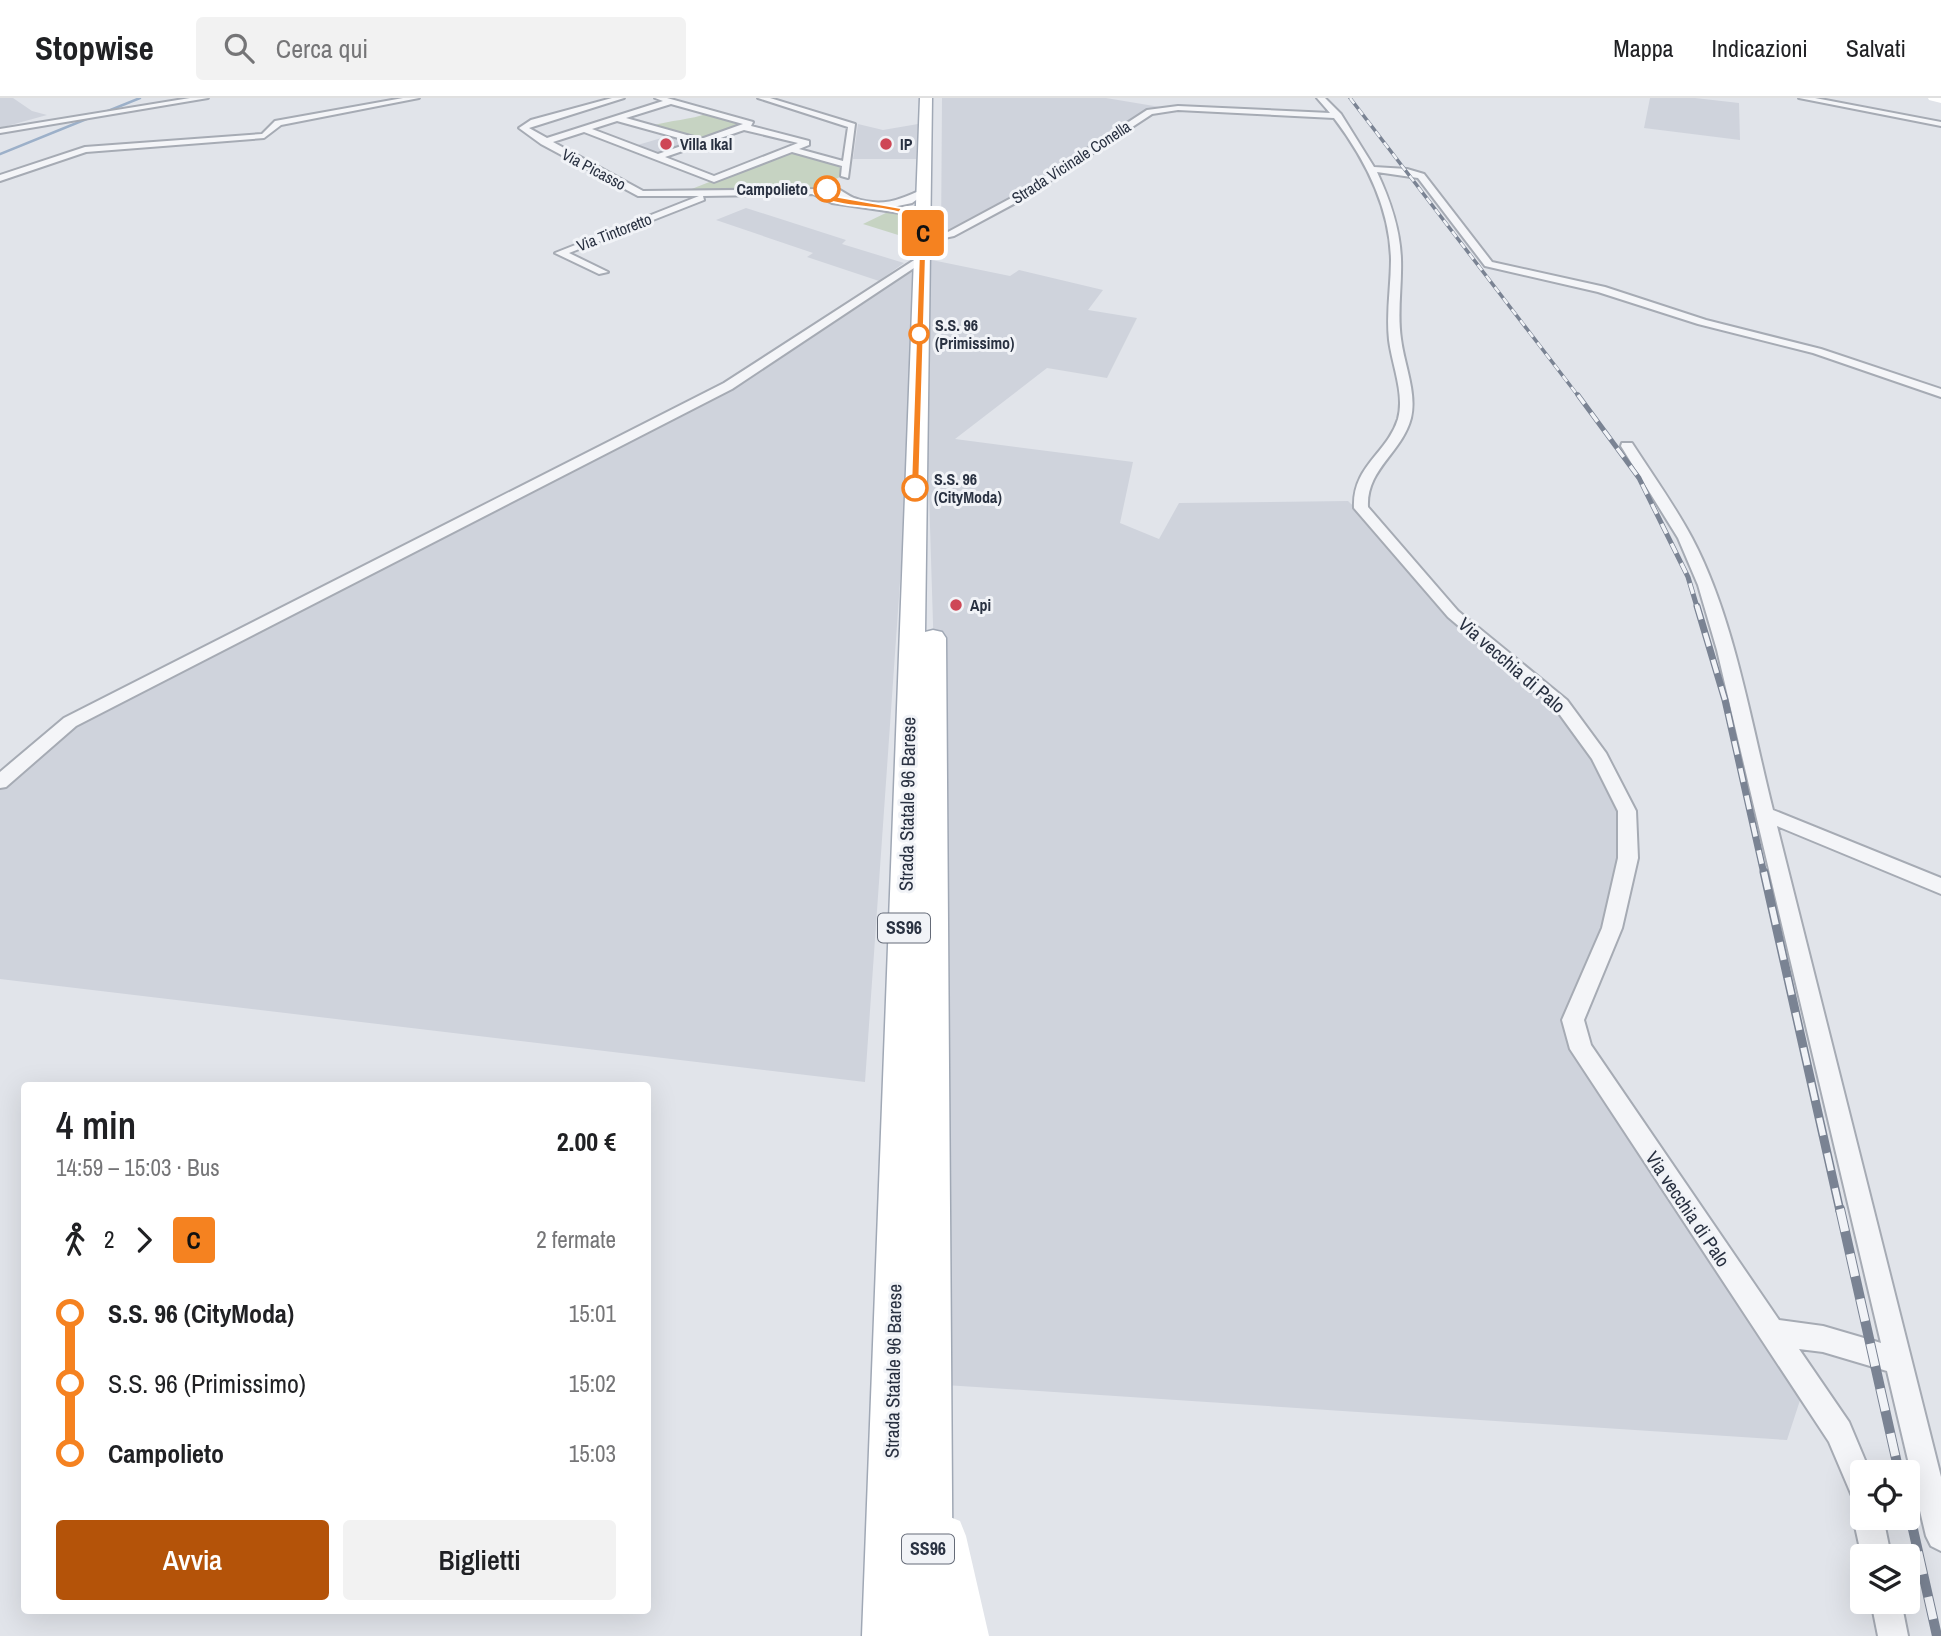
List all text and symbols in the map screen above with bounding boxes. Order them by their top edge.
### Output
search box [196,17,686,80]
text: Stopwise [35,26,154,70]
icon: search [220,29,258,67]
text: Cerca qui [276,31,368,66]
text: Mappa [1613,32,1674,64]
text: Indicazioni [1712,32,1808,64]
text: Salvati [1846,32,1906,64]
street label: Strada Vicinale Conella [1007,115,1135,209]
place label: Villa Ikal [680,133,732,155]
place label: IP [900,133,913,155]
marker: Villa Ikal [658,136,674,152]
marker: IP [878,136,894,152]
street label: Via Picasso [558,143,630,195]
marker: Campolieto [814,176,840,202]
place label: Campolieto [737,178,808,200]
street label: Via Tintoretto [573,208,655,256]
line badge: C [900,210,946,256]
text: C [916,217,930,249]
place label: S.S. 96 (Primissimo) [935,314,1014,354]
marker: S.S. 96 (Primissimo) [909,324,929,344]
place label: S.S. 96 (CityModa) [934,468,1002,508]
marker: S.S. 96 (CityModa) [902,475,928,501]
place label: Api [970,594,991,616]
marker: Api [948,597,964,613]
street label: Via vecchia di Palo [1453,611,1571,719]
street label: Strada Statale 96 Barese [892,717,922,891]
road number: SS96 [878,914,930,942]
text: 4 min [56,1100,136,1151]
text: 2.00 € [557,1124,616,1159]
street label: Via vecchia di Palo [1640,1146,1736,1272]
text: 14:59 – 15:03 · Bus [56,1152,220,1183]
icon: walk [56,1221,94,1259]
icon: forward [125,1221,163,1259]
text: 2 [104,1224,115,1255]
text: C [187,1224,201,1256]
text: 2 fermate [536,1224,616,1255]
street label: Strada Statale 96 Barese [878,1284,908,1458]
text: S.S. 96 (CityModa) [108,1296,294,1331]
text: 15:01 [569,1298,616,1329]
text: S.S. 96 (Primissimo) [108,1366,306,1401]
text: 15:02 [569,1368,616,1399]
text: Campolieto [108,1436,224,1471]
text: 15:03 [569,1438,616,1469]
map controls [1850,1460,1920,1614]
button: locate [1850,1460,1920,1530]
button: Avvia [56,1520,329,1600]
button: Biglietti [343,1520,616,1600]
road number: SS96 [902,1534,954,1564]
button: layers [1850,1544,1920,1614]

